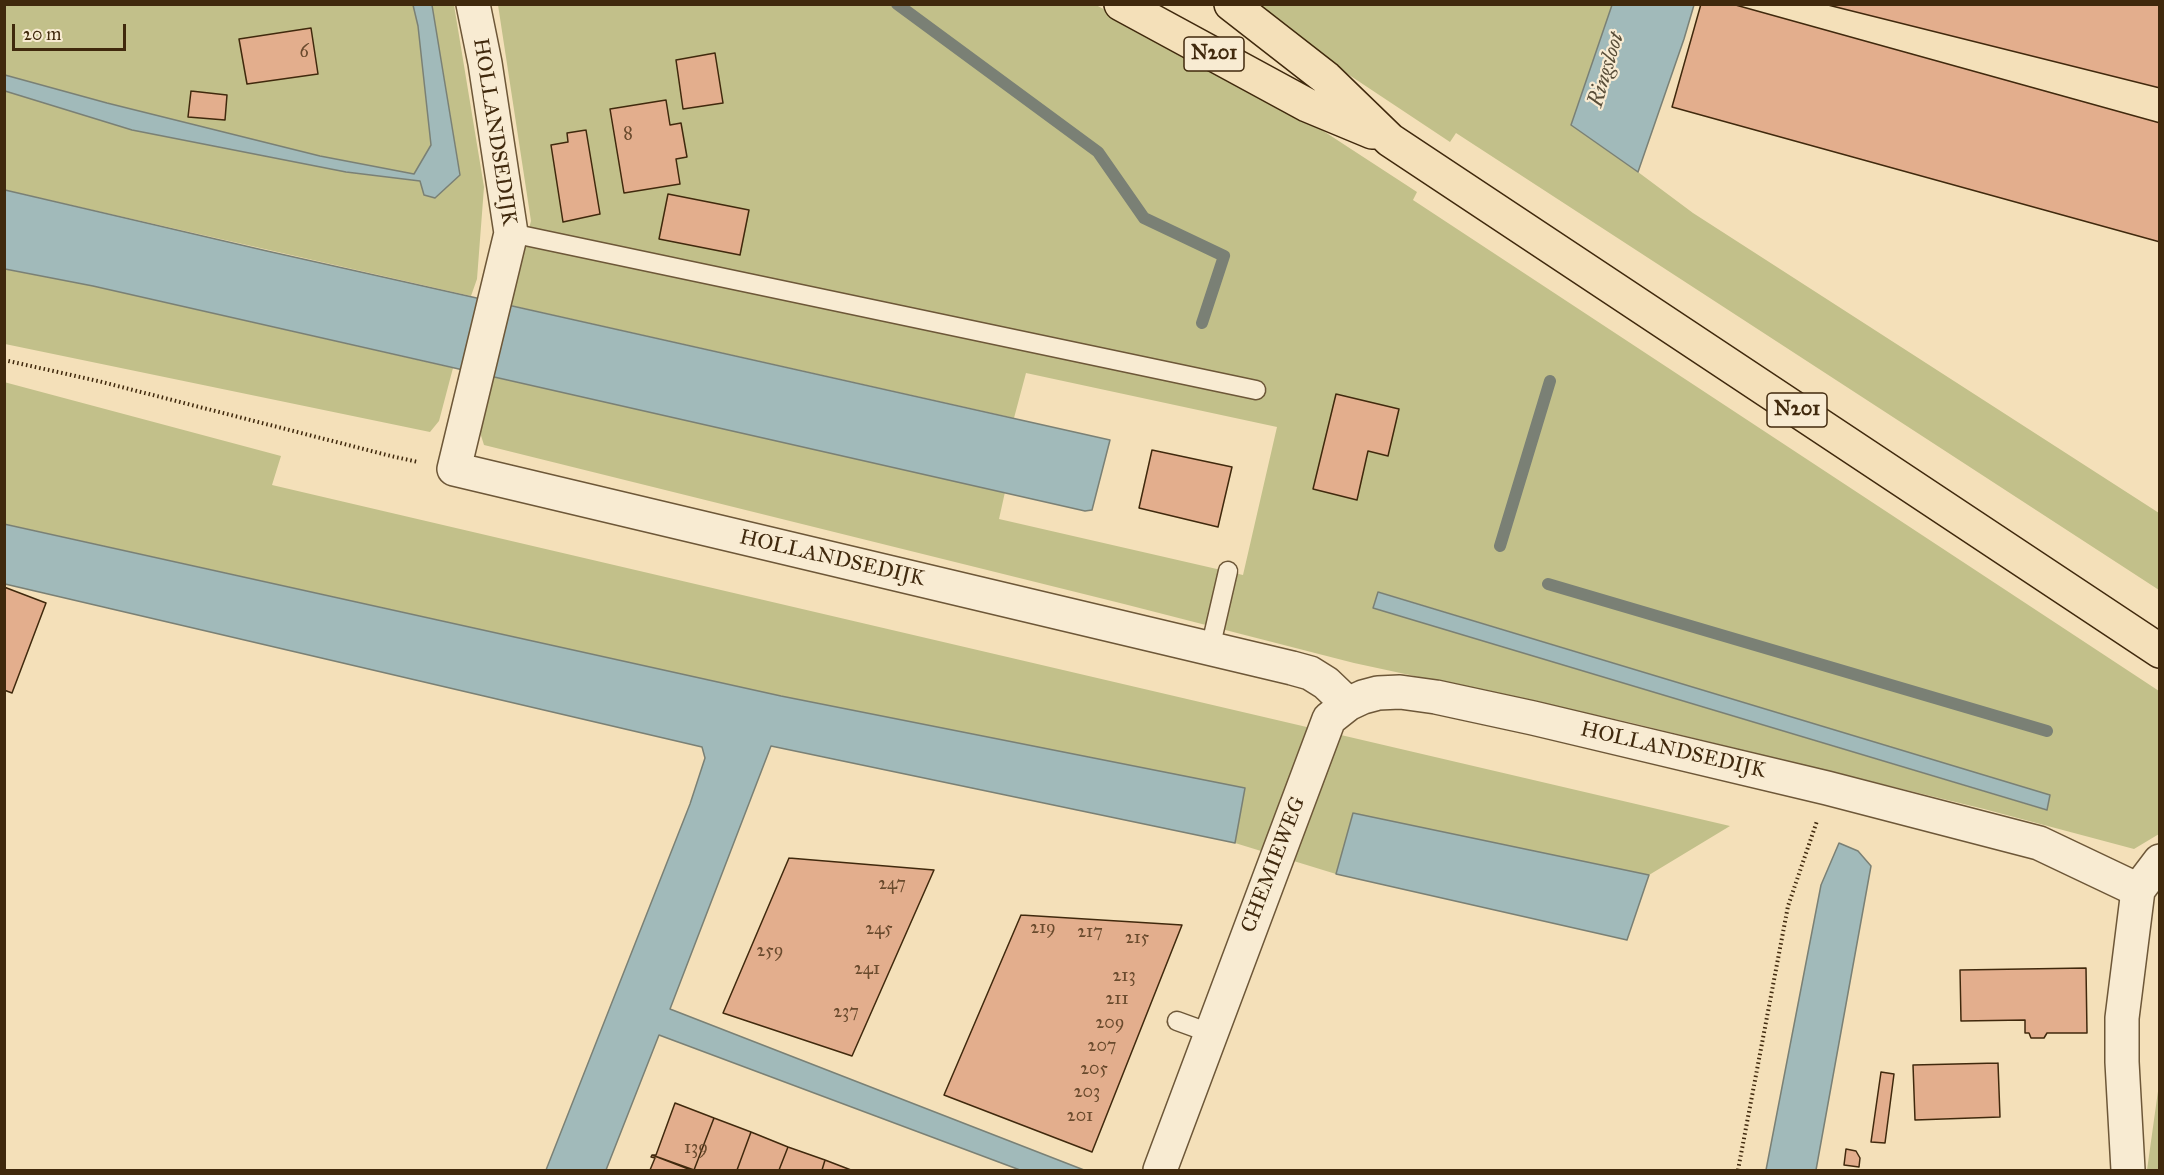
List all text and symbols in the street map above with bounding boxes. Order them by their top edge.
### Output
scale bar [15,12,129,50]
text: 20 m [23,23,61,45]
water label: Ringsloot [1583,29,1631,111]
street label: HOLLANDSEDIJK [467,36,521,228]
road number: N201 [1184,37,1244,71]
house number: 6 [299,42,309,64]
house number: 8 [623,124,633,146]
road number: N201 [1767,393,1827,427]
street label: HOLLANDSEDIJK [737,525,927,593]
street label: HOLLANDSEDIJK [1578,717,1768,785]
street label: CHEMIEWEG [1237,794,1311,936]
house number: 247 [878,874,906,896]
house number: 219 [1030,918,1056,940]
house number: 245 [865,919,893,941]
house number: 217 [1077,922,1103,944]
house number: 215 [1125,928,1149,950]
house number: 259 [757,941,783,963]
house number: 241 [854,959,880,981]
house number: 213 [1112,966,1136,988]
house number: 211 [1105,989,1129,1011]
house number: 237 [833,1002,859,1024]
house number: 209 [1095,1013,1125,1035]
house number: 207 [1088,1036,1116,1058]
house number: 205 [1080,1059,1108,1081]
house number: 203 [1074,1082,1100,1104]
house number: 201 [1067,1106,1093,1128]
house number: 139 [684,1138,708,1160]

